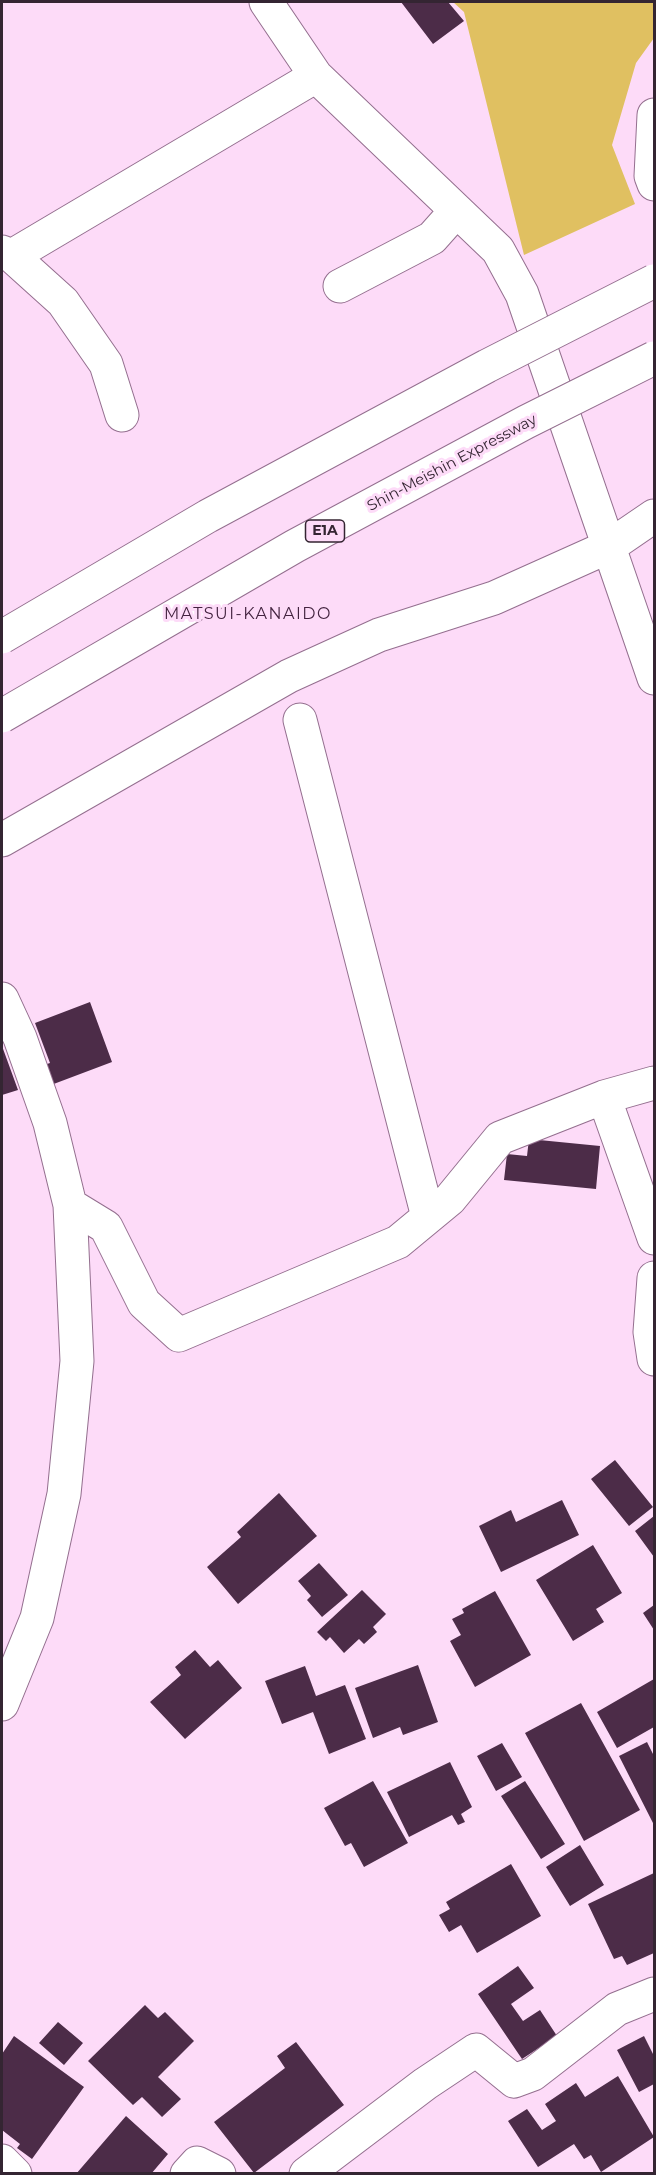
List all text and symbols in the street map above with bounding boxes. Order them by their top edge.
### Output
street label: Shin-Meishin Expressway [364,411,540,515]
road number: E1A [306,520,344,542]
district label: MATSUI-KANAIDO [164,604,332,624]

